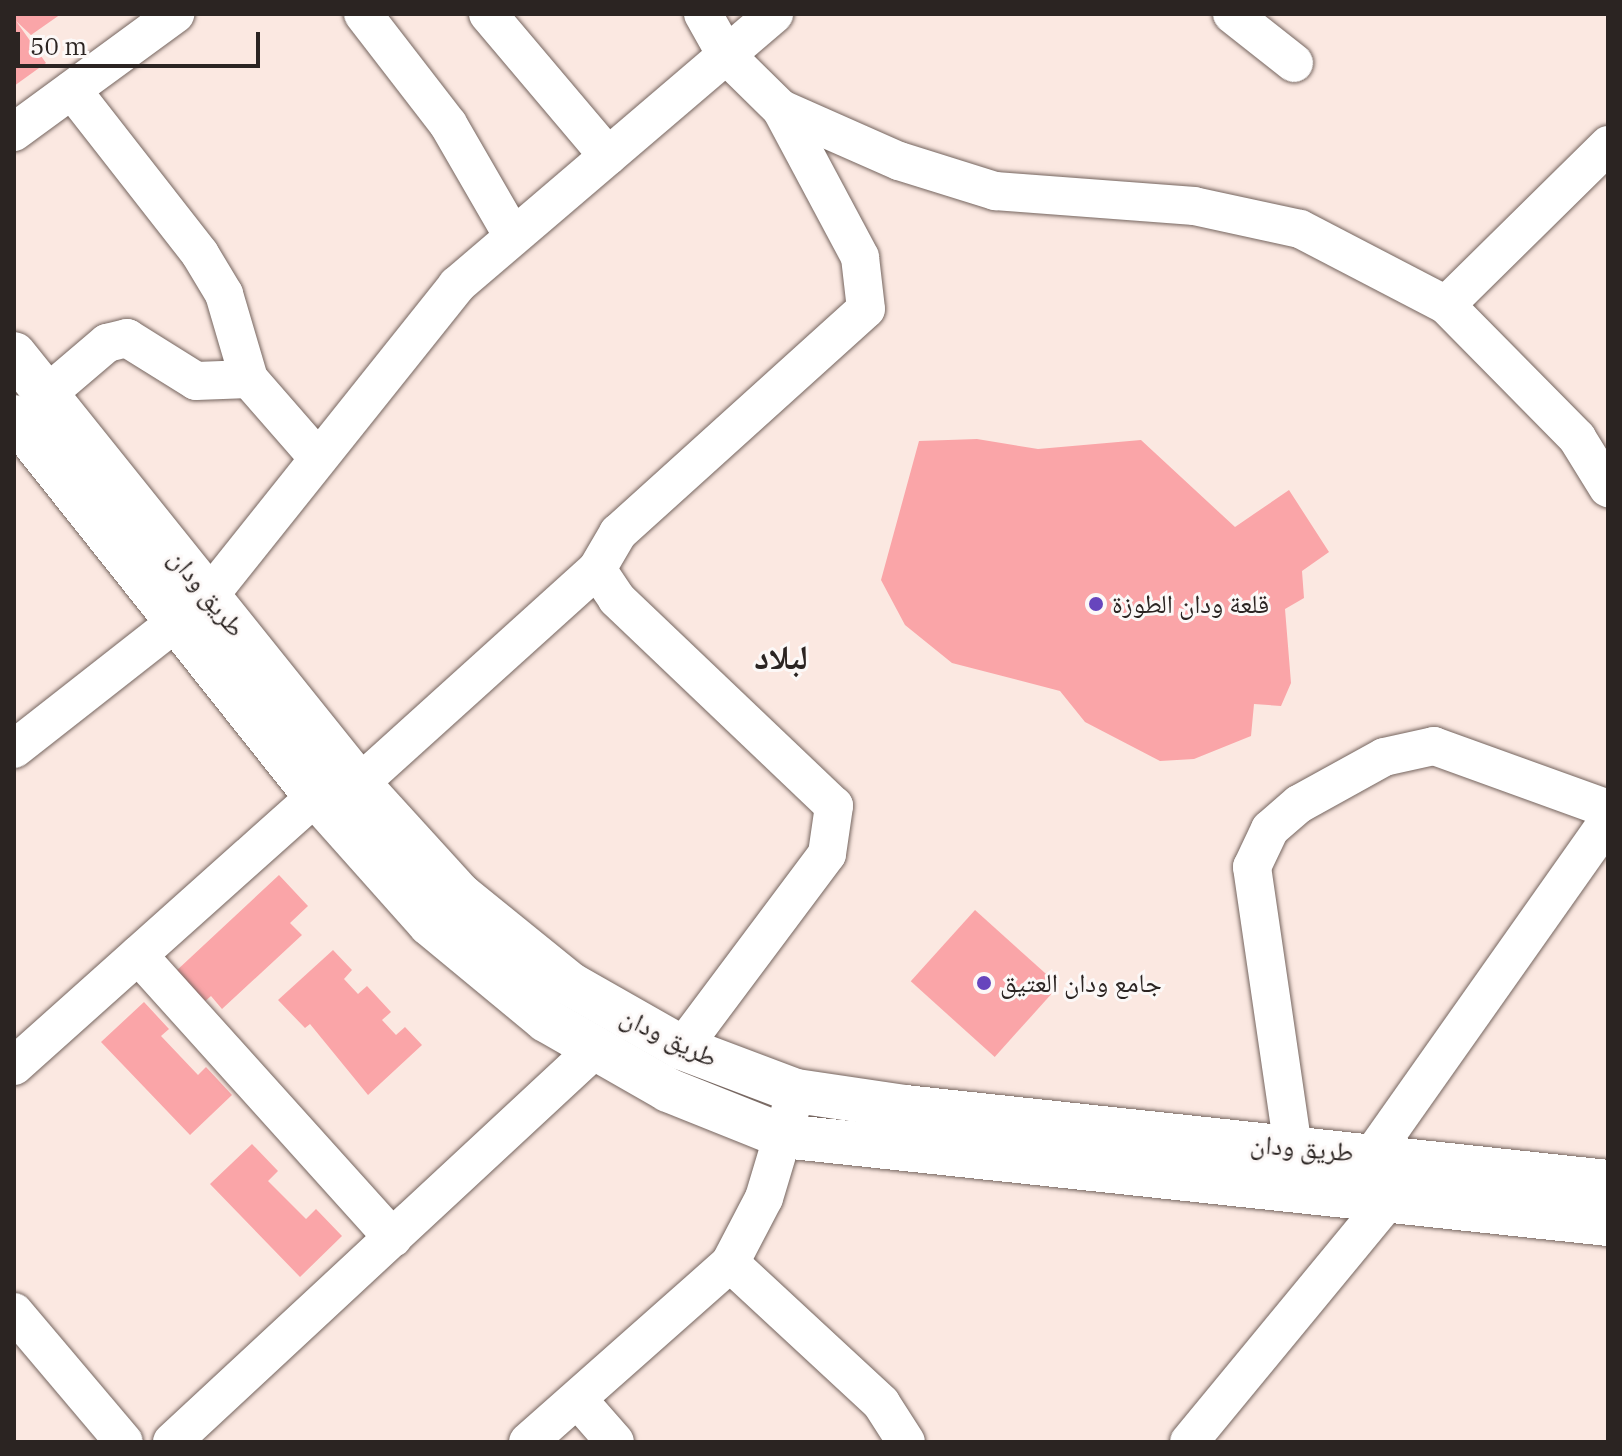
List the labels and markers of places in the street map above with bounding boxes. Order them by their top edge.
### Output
place label: قلعة ودان الطوزة [1112,588,1269,620]
marker: قلعة ودان الطوزة [1087,595,1105,613]
place label: جامع ودان العتيق [1000,967,1162,999]
marker: جامع ودان العتيق [975,974,993,992]

